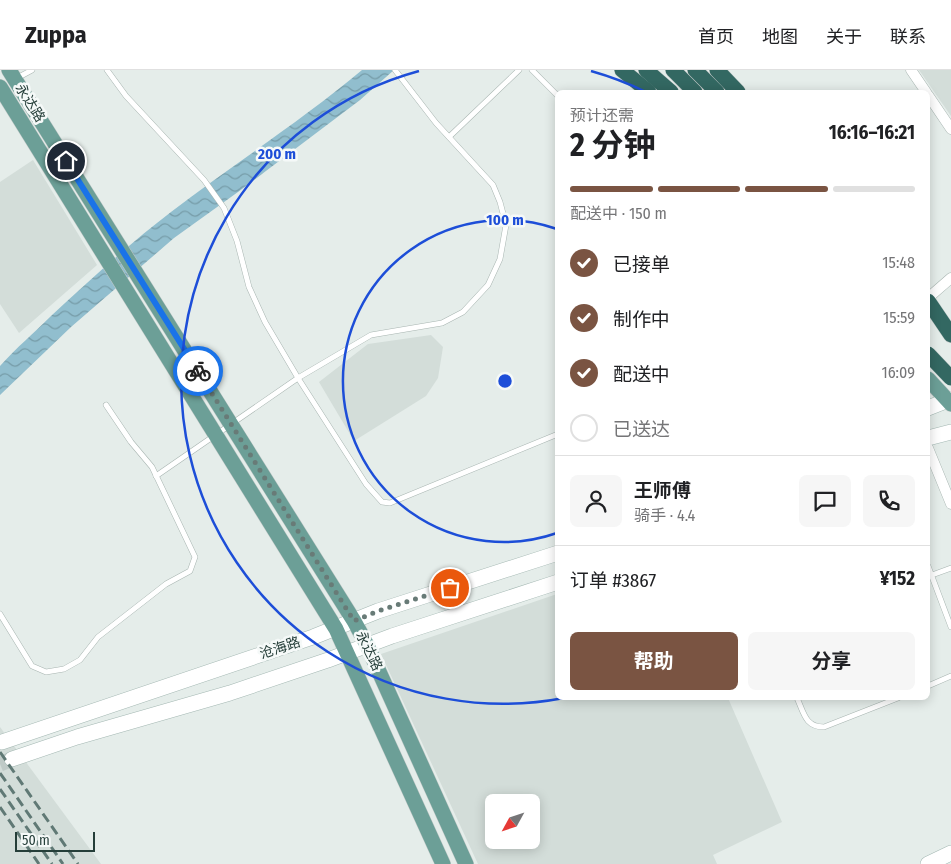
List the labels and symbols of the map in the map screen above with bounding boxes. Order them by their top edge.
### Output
street label: 永达路 [12,81,48,125]
pin [45,140,87,182]
text: 200 m [257,145,296,163]
text: 100 m [486,211,524,229]
courier [173,346,223,396]
centre of rings [496,372,514,390]
pin [429,567,471,609]
street label: 永达路 [352,628,386,674]
street label: 沧海路 [257,633,303,663]
north arrow [485,794,540,849]
scale bar [15,829,95,852]

